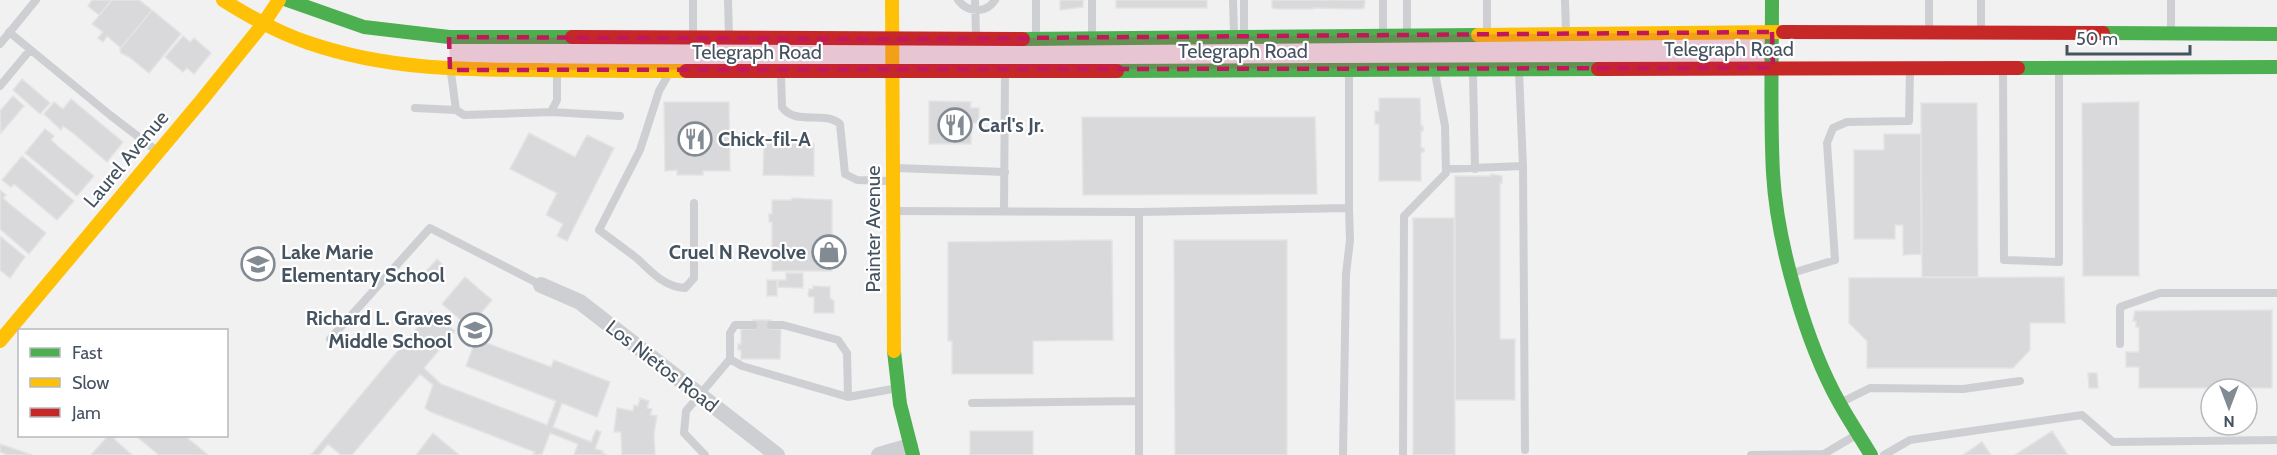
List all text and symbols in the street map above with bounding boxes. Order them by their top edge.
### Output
scale bar [2067,18,2190,56]
text: 50 m [2076,28,2118,50]
street label: Telegraph Road [1664,37,1794,61]
street label: Telegraph Road [1178,39,1308,63]
street label: Telegraph Road [692,40,822,64]
street label: Laurel Avenue [79,106,173,212]
restaurant icon: Carl's Jr. [937,107,973,143]
place label: Carl's Jr. [978,113,1044,137]
restaurant icon: Chick-fil-A [677,121,713,157]
place label: Chick-fil-A [718,127,811,151]
street label: Painter Avenue [861,165,885,293]
shop icon: Cruel N Revolve [811,234,847,270]
place label: Lake Marie Elementary School [281,240,445,287]
place label: Cruel N Revolve [669,240,806,264]
school or university icon: Lake Marie Elementary School [240,246,276,282]
place label: Richard L. Graves Middle School [306,306,452,353]
school or university icon: Richard L. Graves Middle School [457,312,493,348]
street label: Los Nietos Road [601,315,723,417]
legend [18,329,228,437]
text: Fast [72,342,103,364]
text: Slow [72,372,109,394]
north arrow [2199,377,2259,437]
text: Jam [71,402,101,424]
text: N [2223,412,2235,431]

